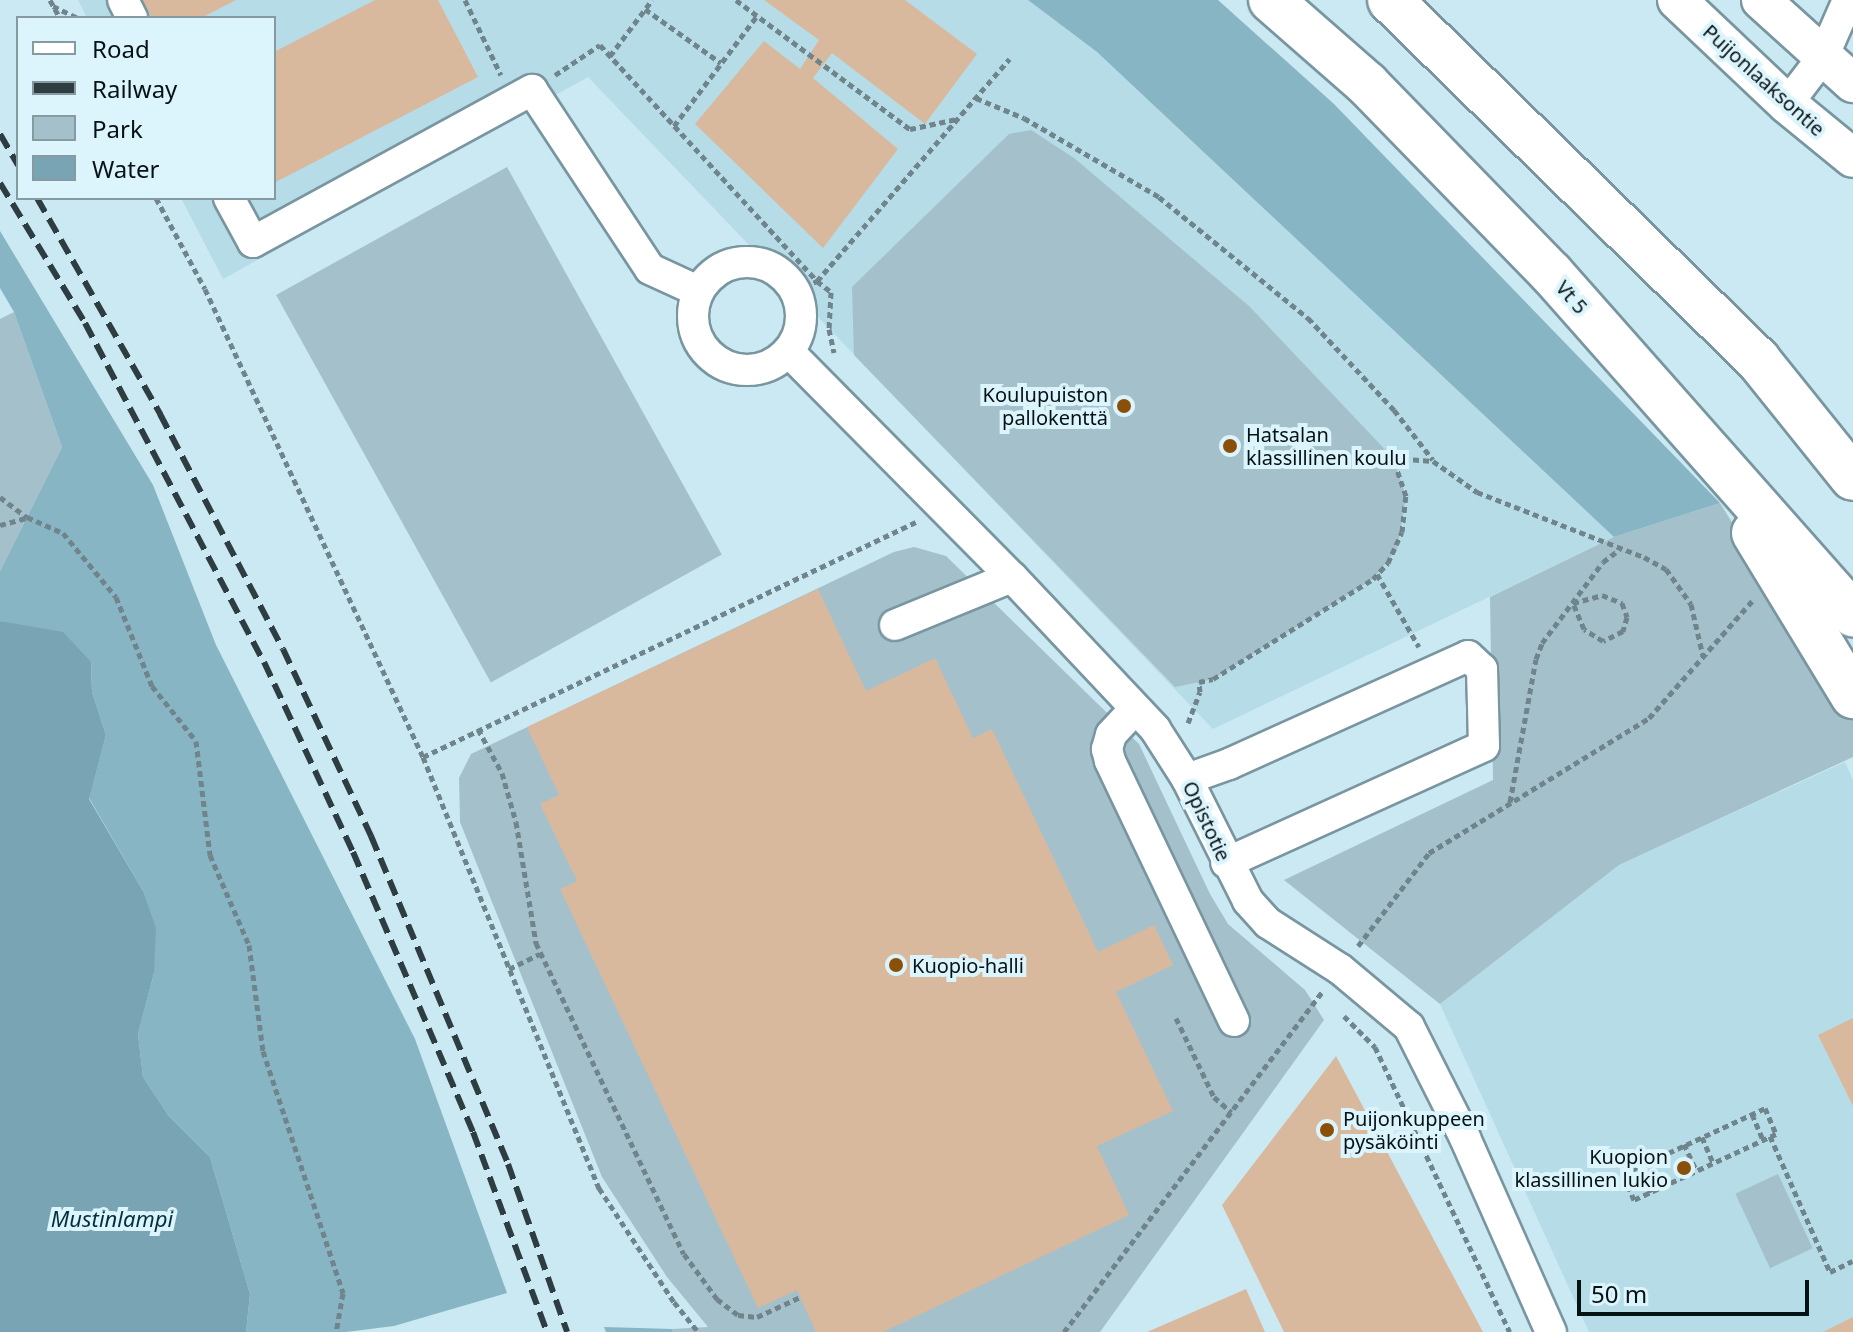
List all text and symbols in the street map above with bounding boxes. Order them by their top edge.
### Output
legend [16,16,276,200]
street label: Puijonlaaksontie [1698,19,1830,141]
text: Road [92,32,150,65]
text: Railway [92,72,177,105]
text: Park [92,112,143,145]
text: Water [92,152,159,185]
street label: Vt 5 [1551,276,1593,318]
place label: Koulupuiston pallokenttä [983,382,1108,429]
marker: Koulupuiston pallokenttä [1115,397,1133,415]
place label: Hatsalan klassillinen koulu [1246,422,1407,469]
marker: Hatsalan klassillinen koulu [1221,437,1239,455]
street label: Opistotie [1178,777,1236,865]
place label: Kuopio-halli [912,953,1024,977]
marker: Kuopio-halli [887,956,905,974]
place label: Puijonkuppeen pysäköinti [1343,1106,1485,1153]
marker: Puijonkuppeen pysäköinti [1318,1121,1336,1139]
place label: Kuopion klassillinen lukio [1514,1144,1668,1191]
marker: Kuopion klassillinen lukio [1675,1159,1693,1177]
water label: Mustinlampi [51,1206,173,1232]
scale bar [1581,1264,1813,1314]
text: 50 m [1591,1277,1647,1310]

